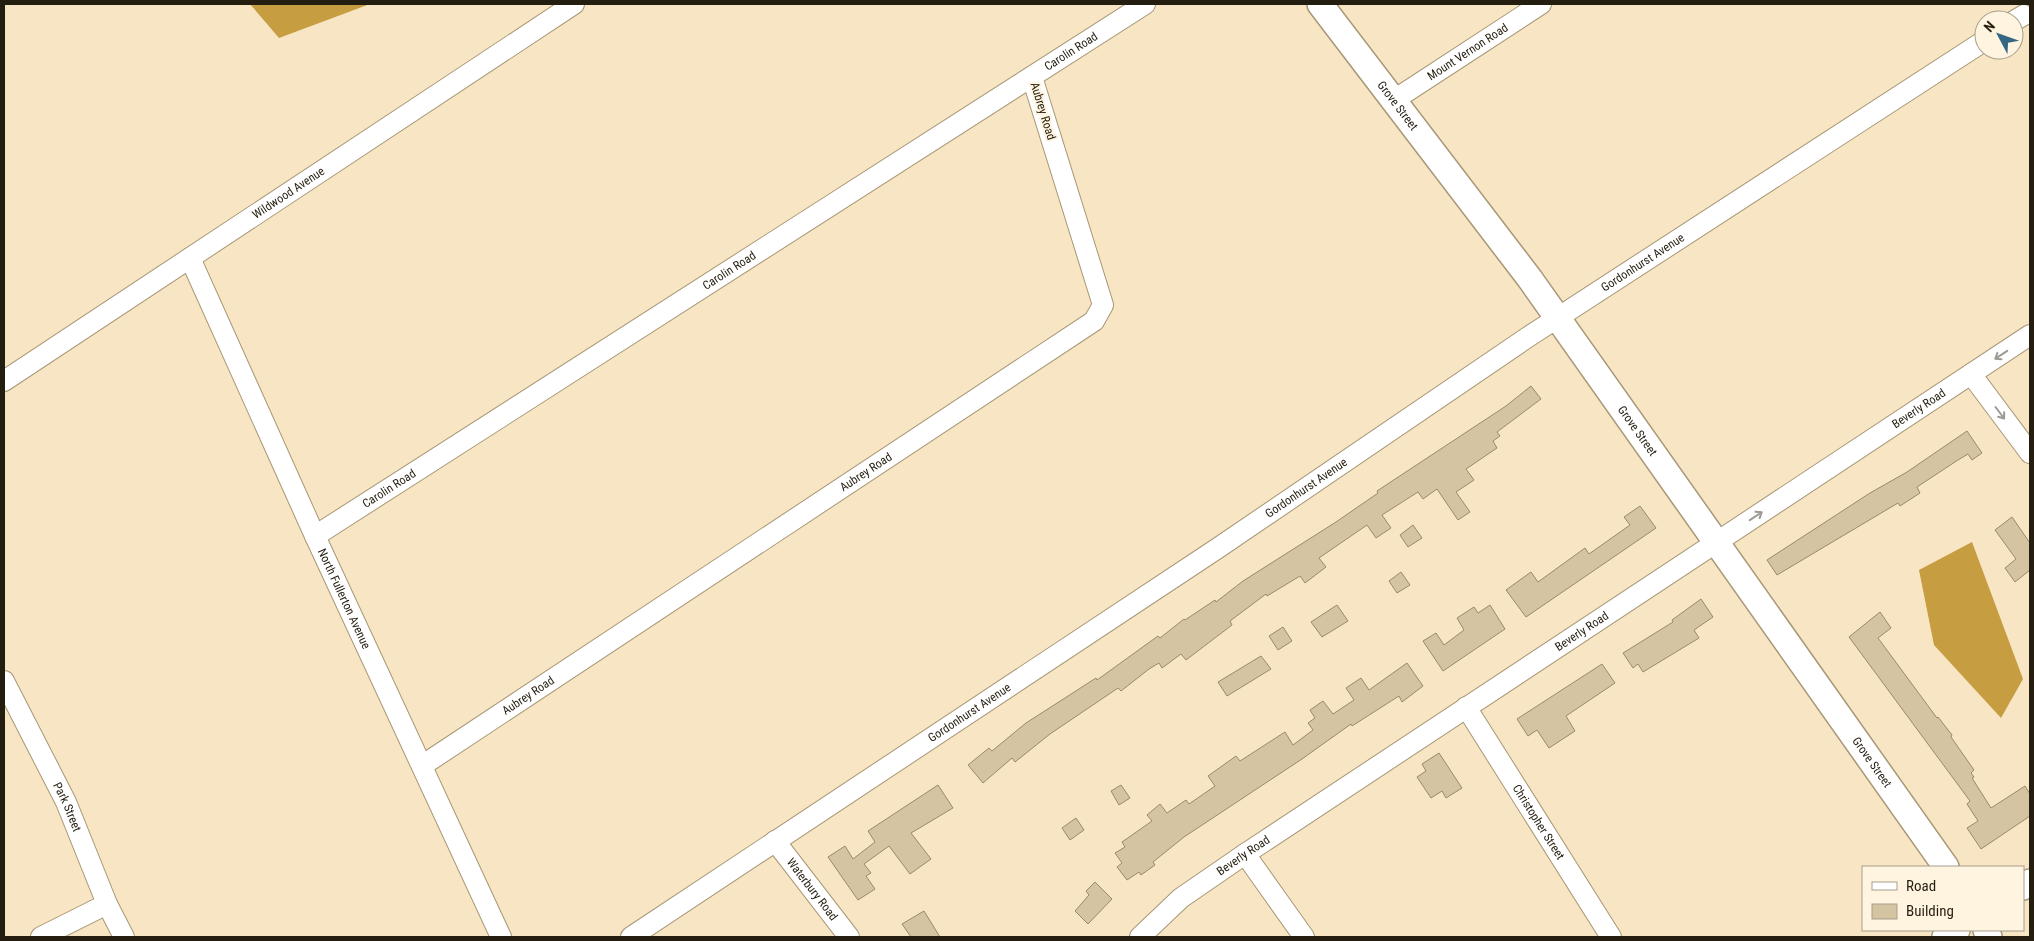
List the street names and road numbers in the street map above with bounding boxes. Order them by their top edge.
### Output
street label: Mount Vernon Road [1425,20,1511,83]
street label: Carolin Road [1042,29,1100,74]
street label: Grove Street [1374,78,1421,133]
street label: Aubrey Road [1028,80,1058,142]
street label: Wildwood Avenue [250,164,328,222]
street label: Gordonhurst Avenue [1599,230,1687,295]
street label: Carolin Road [700,248,758,293]
street label: Beverly Road [1889,386,1948,431]
street label: Grove Street [1615,403,1660,459]
street label: Aubrey Road [837,450,895,494]
street label: Gordonhurst Avenue [1263,455,1350,521]
street label: Carolin Road [360,466,418,511]
street label: North Fullerton Avenue [315,546,374,651]
street label: Beverly Road [1552,609,1611,654]
street label: Aubrey Road [499,673,557,718]
street label: Gordonhurst Avenue [926,680,1014,745]
street label: Grove Street [1849,734,1895,790]
street label: Park Street [50,780,84,834]
street label: Christopher Street [1510,782,1568,862]
street label: Beverly Road [1214,833,1273,878]
street label: Waterbury Road [784,855,841,923]

